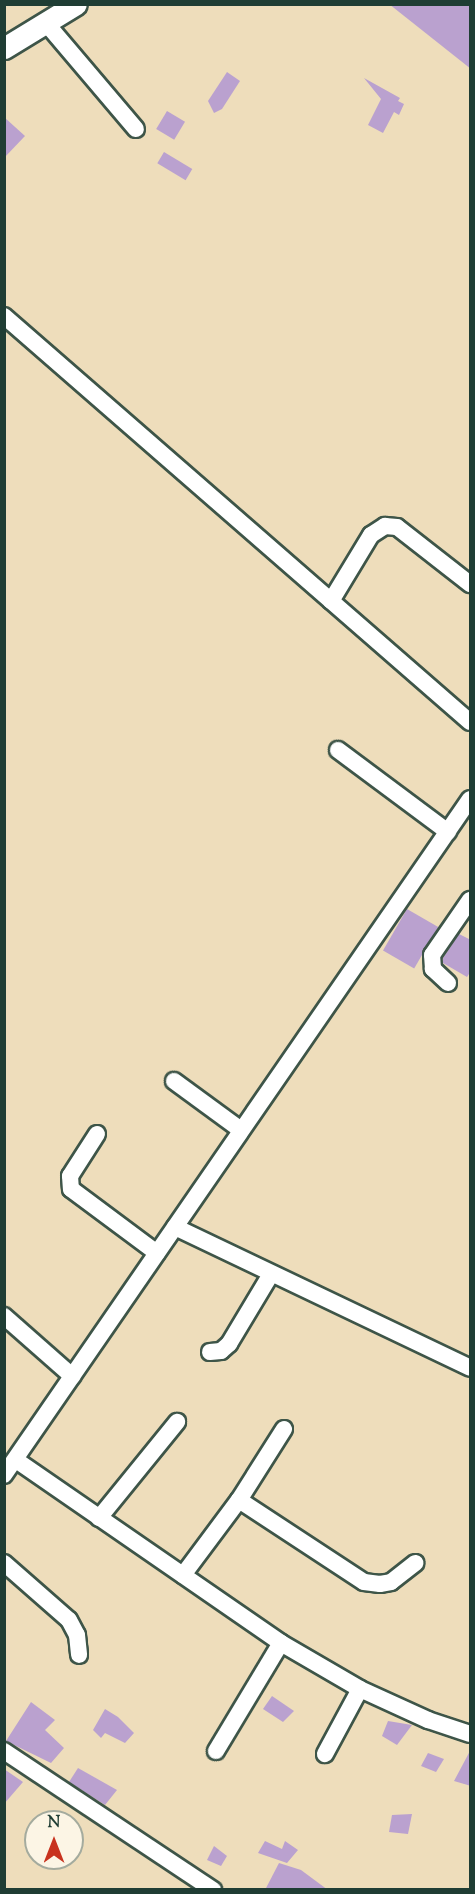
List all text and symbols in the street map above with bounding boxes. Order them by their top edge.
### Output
north arrow [24,1810,84,1870]
text: N [48,1812,60,1835]

